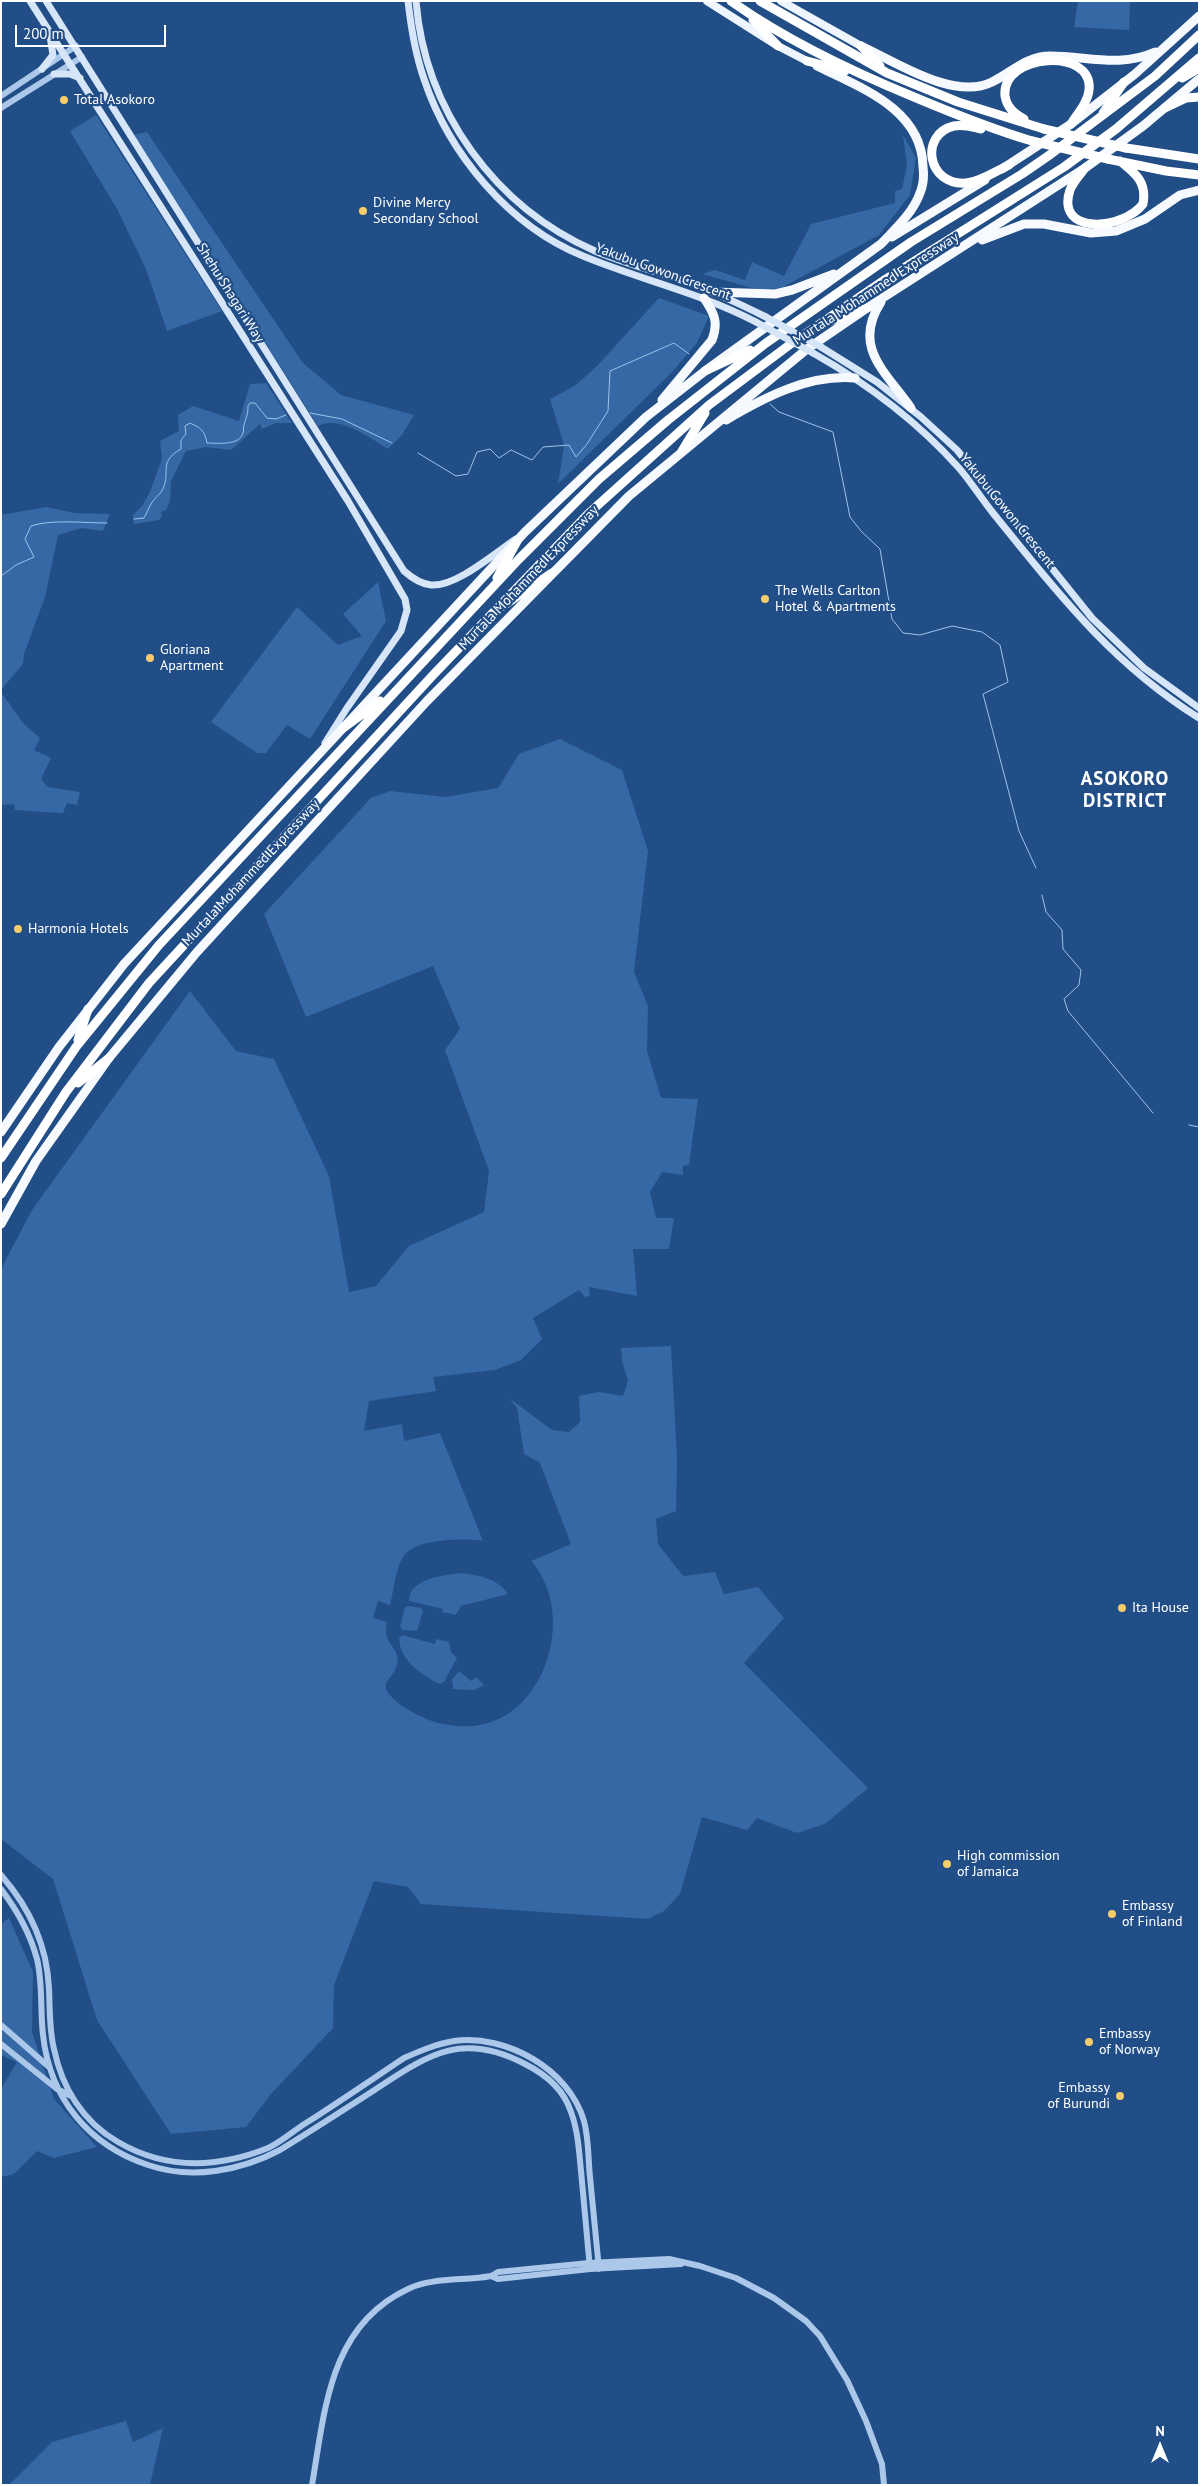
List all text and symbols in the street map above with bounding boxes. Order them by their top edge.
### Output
scale bar [18,15,169,47]
text: 200 m [23,24,64,43]
place label: Total Asokoro [74,92,155,108]
marker: Total Asokoro [58,94,70,106]
place label: Divine Mercy Secondary School [373,195,479,228]
marker: Divine Mercy Secondary School [357,205,369,217]
street label: Murtala Mohammed Expressway [790,229,962,349]
street label: Shehu Shagari Way [193,240,267,346]
street label: Yakubu Gowon Crescent [593,240,733,304]
street label: Yakubu Gowon Crescent [956,450,1058,572]
street label: Murtala Mohammed Expressway [455,502,603,654]
place label: The Wells Carlton Hotel & Apartments [775,583,896,616]
marker: The Wells Carlton Hotel & Apartments [759,593,771,605]
place label: Gloriana Apartment [160,642,224,674]
marker: Gloriana Apartment [144,652,156,664]
district label: ASOKORO DISTRICT [1080,769,1170,813]
street label: Murtala Mohammed Expressway [179,796,323,950]
place label: Harmonia Hotels [28,921,129,937]
marker: Harmonia Hotels [12,923,24,935]
place label: Ita House [1132,1600,1189,1616]
marker: Ita House [1116,1602,1128,1614]
place label: High commission of Jamaica [957,1848,1060,1880]
marker: High commission of Jamaica [941,1858,953,1870]
place label: Embassy of Finland [1122,1898,1182,1930]
marker: Embassy of Finland [1106,1908,1118,1920]
place label: Embassy of Norway [1099,2026,1160,2058]
marker: Embassy of Norway [1083,2036,1095,2048]
place label: Embassy of Burundi [1047,2080,1110,2112]
marker: Embassy of Burundi [1114,2090,1126,2102]
north arrow [1135,2421,1185,2471]
text: N [1155,2422,1165,2440]

